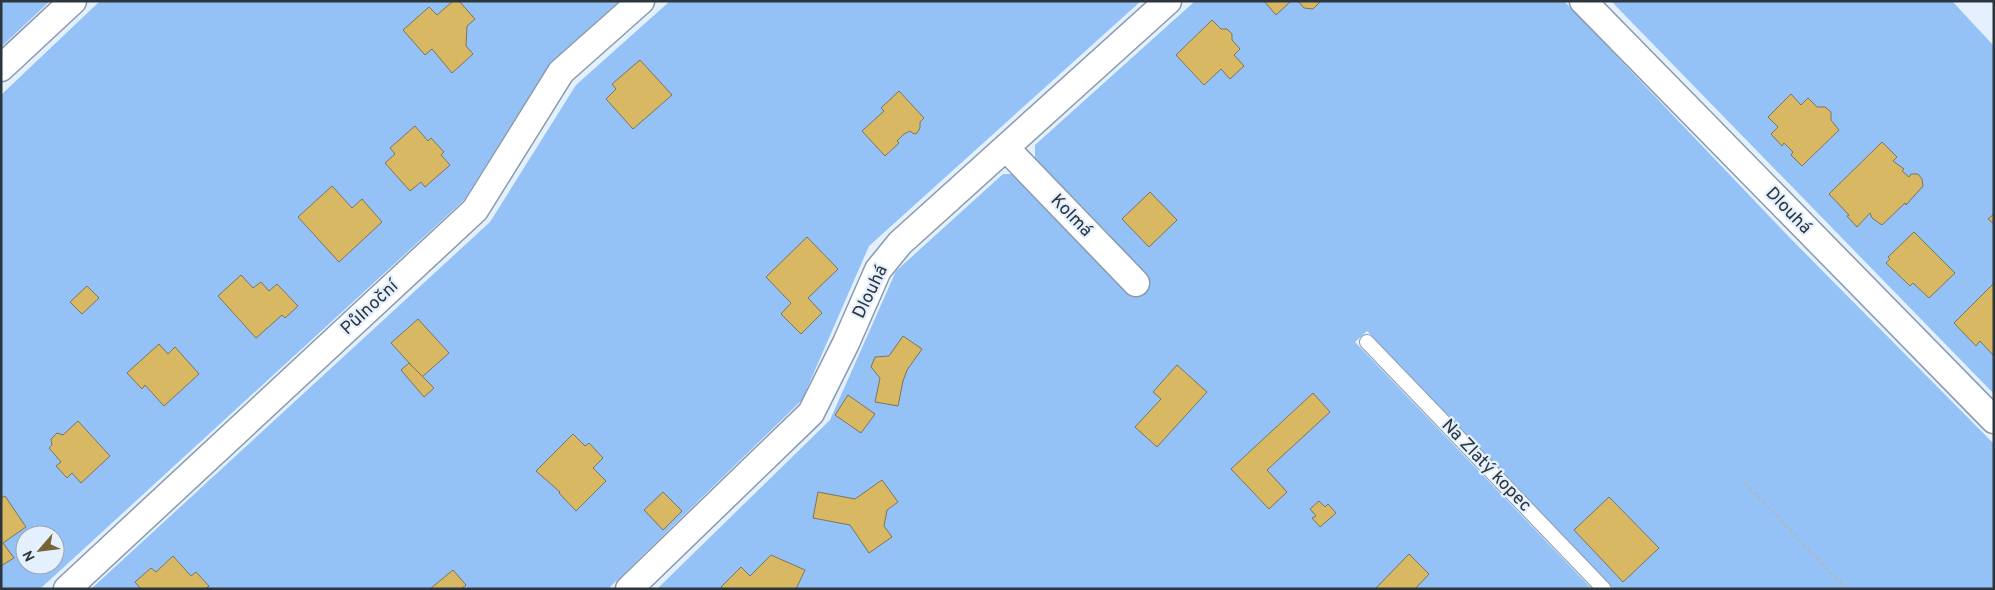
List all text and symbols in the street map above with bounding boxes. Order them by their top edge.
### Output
street label: Dlouhá [1760,183,1816,239]
street label: Kolmá [1045,190,1097,242]
street label: Dlouhá [848,261,894,323]
street label: Půlnoční [336,274,405,341]
street label: Na Zlatý kopec [1436,415,1536,517]
north arrow [15,525,65,575]
text: N [20,547,40,564]

